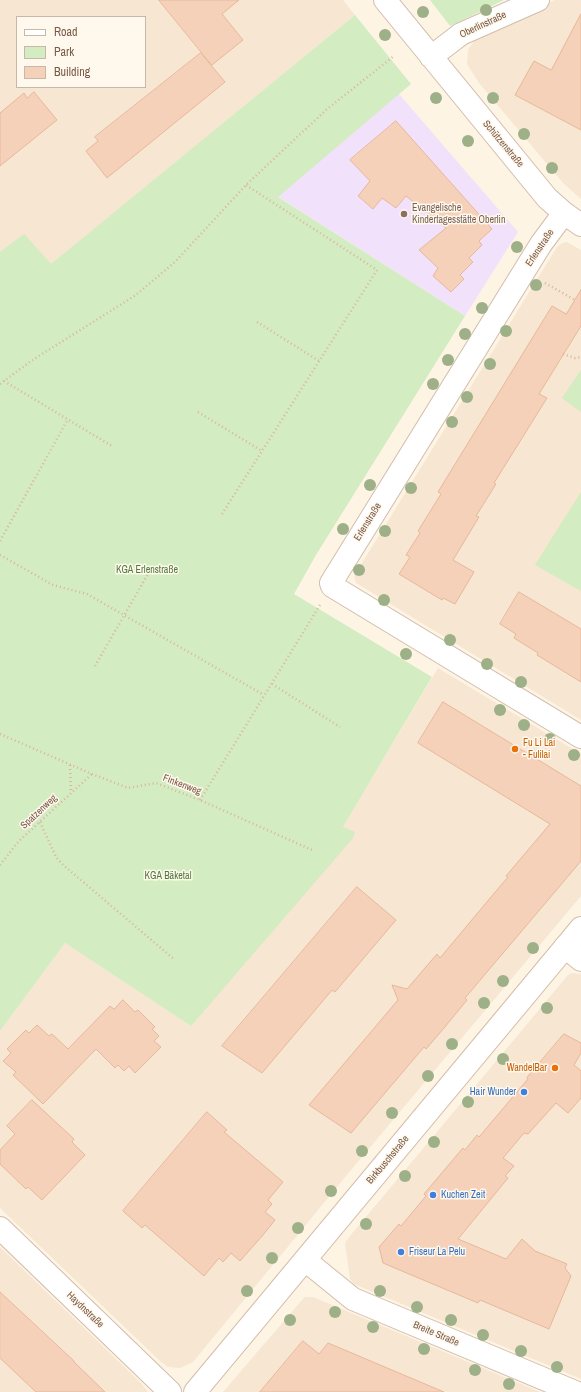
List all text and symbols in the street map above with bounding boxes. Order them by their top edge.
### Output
street label: Oberlinstraße [458,9,508,41]
legend [16,16,146,88]
text: Road [54,24,78,40]
text: Park [54,44,74,60]
text: Building [54,64,90,80]
street label: Schützenstraße [480,118,526,170]
place label: Evangelische Kindertagesstätte Oberlin [412,202,505,226]
marker: Evangelische Kindertagesstätte Oberlin [399,209,409,219]
street label: Erlenstraße [523,227,557,269]
street label: Erlenstraße [352,501,384,543]
park label: KGA Erlenstraße [116,564,178,576]
place label: Fu Li Lai - Fulilai [523,737,555,760]
marker: Fu Li Lai - Fulilai [510,744,520,754]
street label: Finkenweg [161,772,203,798]
street label: Spatzenweg [18,792,60,832]
park label: KGA Bäketal [145,870,191,882]
place label: WandelBar [507,1062,547,1074]
marker: WandelBar [550,1063,560,1073]
place label: Hair Wunder [470,1086,516,1098]
marker: Hair Wunder [519,1087,529,1097]
street label: Birkbuschstraße [364,1133,412,1187]
place label: Kuchen Zeit [441,1189,485,1201]
marker: Kuchen Zeit [428,1190,438,1200]
place label: Friseur La Pelu [409,1246,465,1258]
marker: Friseur La Pelu [396,1247,406,1257]
street label: Haydnstraße [64,1289,106,1331]
street label: Breite Straße [411,1319,461,1349]

